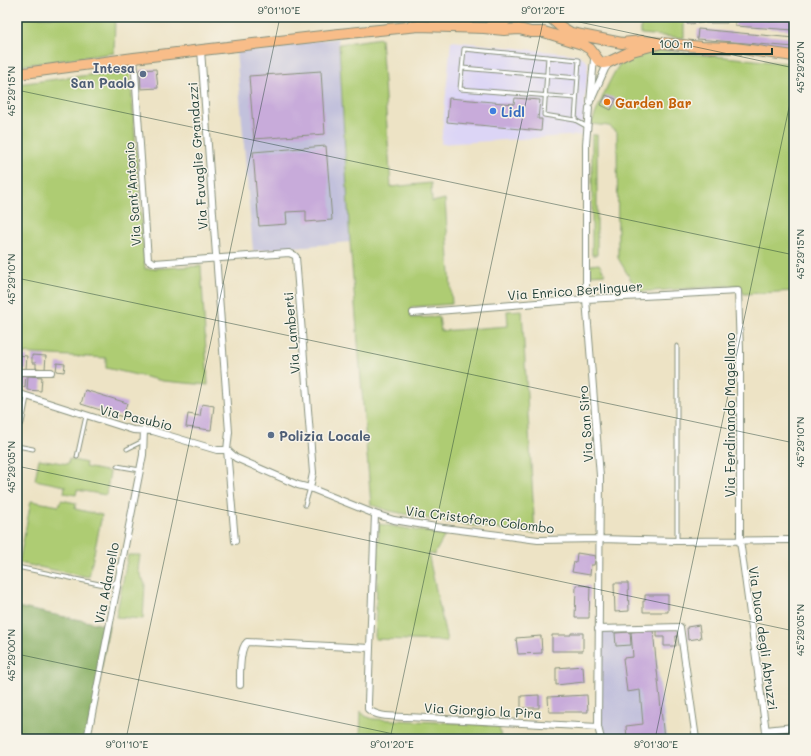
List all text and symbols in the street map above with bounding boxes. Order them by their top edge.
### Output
text: 9°01'10"E [258,3,301,17]
text: 9°01'20"E [521,3,565,17]
scale bar [653,30,772,56]
text: 100 m [659,35,693,51]
text: 45°29'20"N [793,41,807,93]
place label: Intesa San Paolo [71,59,135,91]
text: 45°29'15"N [4,66,18,116]
marker: Intesa San Paolo [138,69,148,79]
street label: Via Favaglie Grandazzi [183,81,211,230]
place label: Garden Bar [615,94,692,111]
marker: Garden Bar [602,97,612,107]
place label: Lidl [501,103,525,120]
marker: Lidl [488,106,498,116]
street label: Via Sant'Antonio [120,141,144,247]
text: 45°29'15"N [793,229,807,279]
text: 45°29'10"N [4,254,18,304]
street label: Via Enrico Berlinguer [507,277,643,303]
street label: Via Lamberti [279,291,303,375]
street label: Via Ferdinando Magellano [721,332,738,497]
street label: Via San Siro [574,385,596,463]
street label: Via Pasubio [98,400,174,434]
text: 45°29'10"N [793,417,807,467]
place label: Polizia Locale [279,427,371,444]
marker: Polizia Locale [266,430,276,440]
text: 45°29'05"N [4,441,18,493]
street label: Via Cristoforo Colombo [405,501,556,537]
street label: Via Adamello [90,541,122,625]
street label: Via Duca degli Abruzzi [745,565,783,711]
text: 45°29'05"N [793,604,807,656]
text: 45°29'00"N [4,629,18,681]
street label: Via Giorgio la Pira [424,698,542,722]
text: 9°01'10"E [106,737,149,751]
text: 9°01'20"E [370,737,414,751]
text: 9°01'30"E [634,737,678,751]

